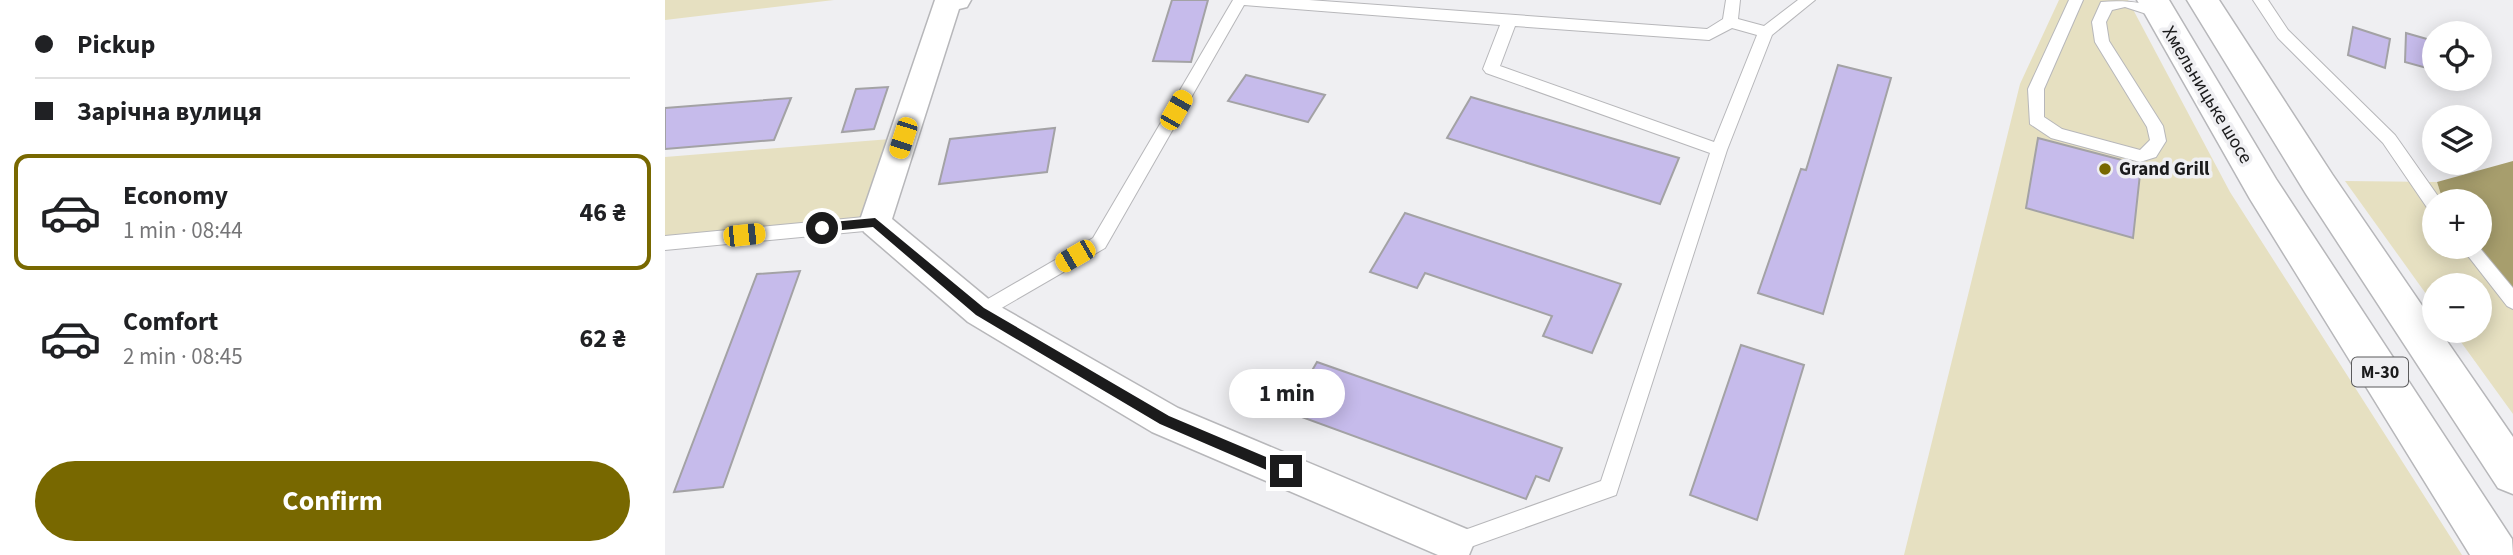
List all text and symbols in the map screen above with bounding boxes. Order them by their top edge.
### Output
street label: Хмельницьке шосе [2155,21,2259,169]
map controls [2422,21,2492,343]
button: locate [2422,21,2492,91]
text: Pickup [77,26,155,63]
car [1157,87,1196,133]
text: Зарічна вулиця [77,93,262,130]
button: layers [2422,105,2492,175]
car [887,115,920,161]
place label: Grand Grill [2119,156,2210,183]
marker: Grand Grill [2097,161,2113,177]
text: Economy [123,177,228,214]
icon: car [39,181,102,244]
button: + [2422,189,2492,259]
text: 46 ₴ [580,194,626,231]
route start [806,212,838,244]
text: 1 min · 08:44 [123,214,243,247]
car [723,222,766,248]
car [1052,236,1099,276]
button: − [2422,273,2492,343]
text: Comfort [123,303,218,340]
icon: car [39,307,102,370]
text: 62 ₴ [580,320,626,357]
text: 2 min · 08:45 [123,340,243,373]
road number: М-30 [2352,358,2408,386]
callout: 1 min [1228,370,1344,419]
text: 1 min [1259,377,1315,410]
route end [1270,455,1302,487]
button: Confirm [35,461,630,541]

